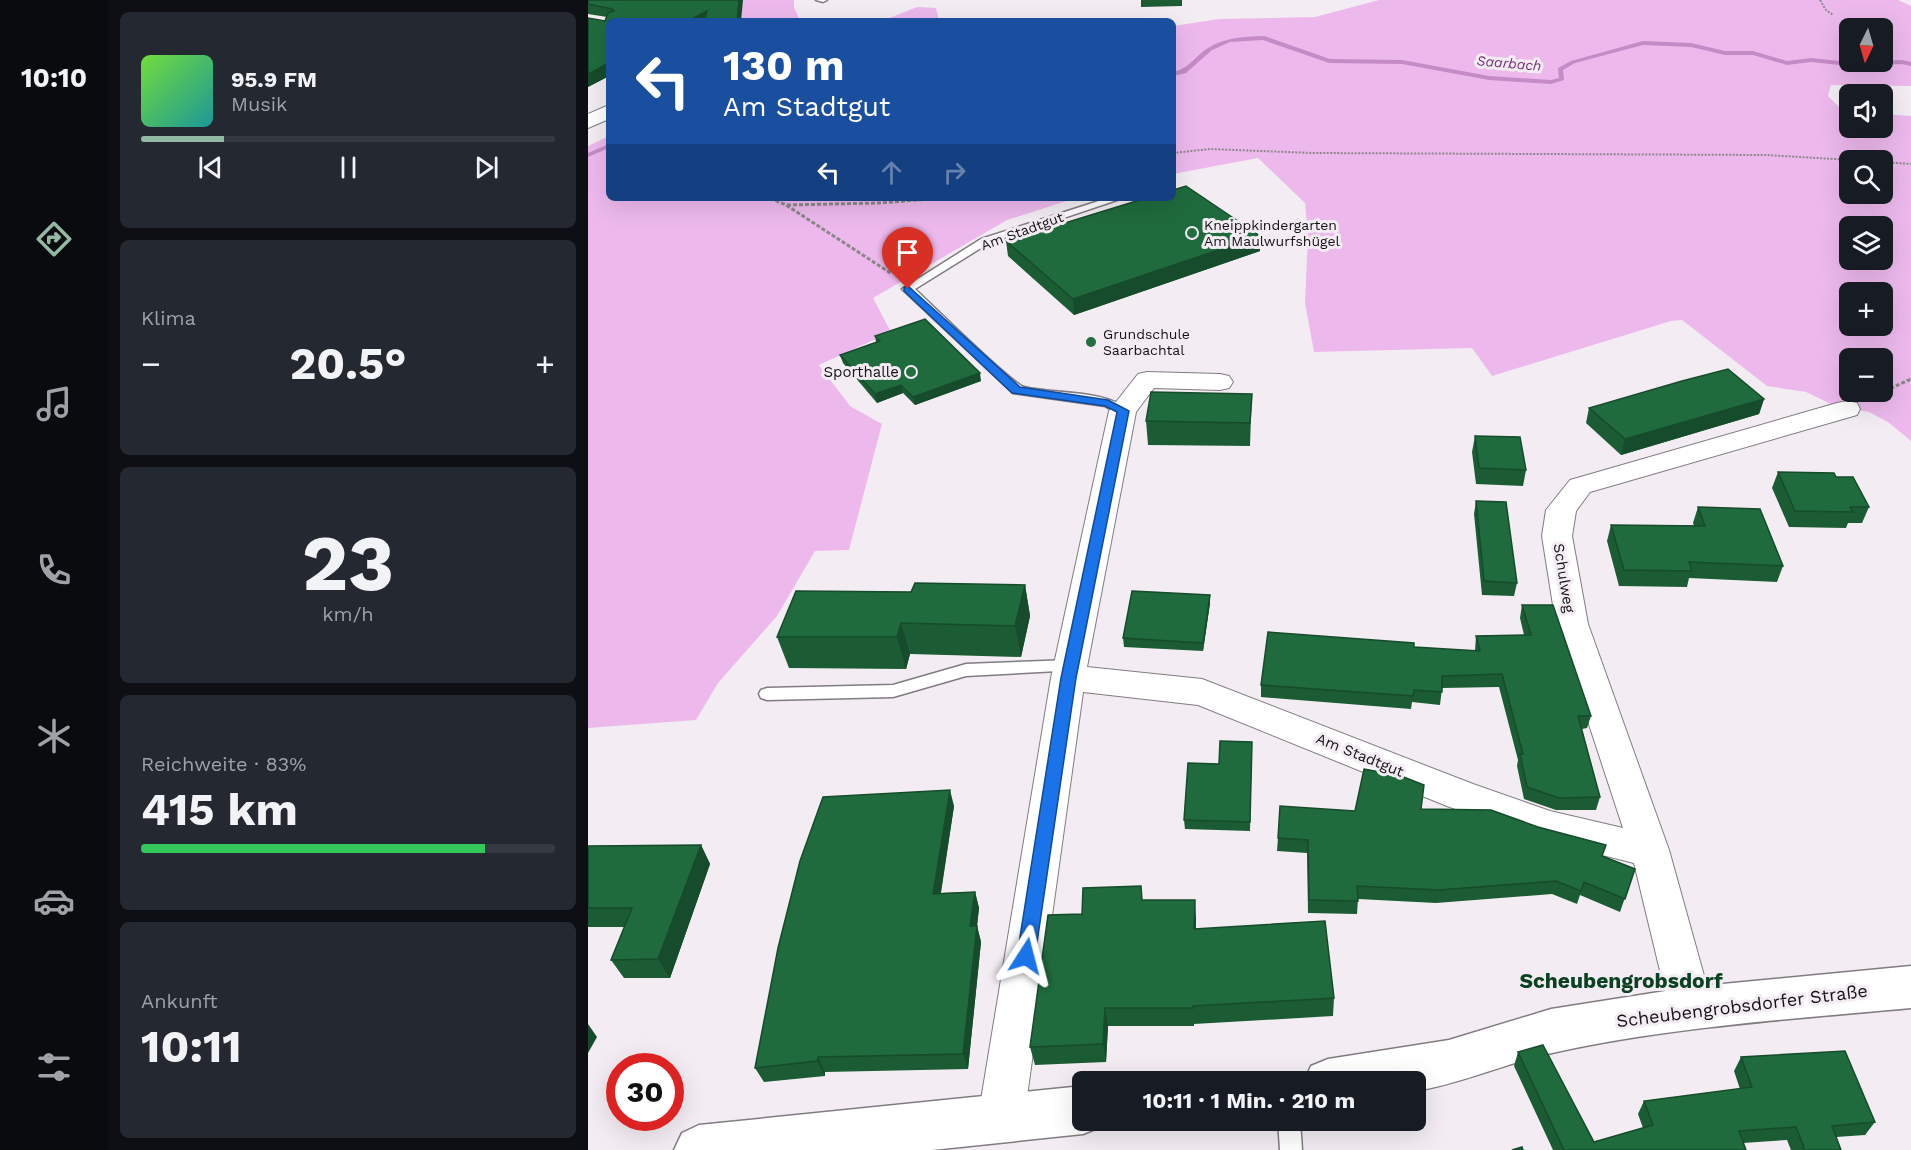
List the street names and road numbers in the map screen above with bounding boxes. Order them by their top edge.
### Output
street label: Am Stadtgut [979,209,1066,253]
street label: Schulweg [1550,542,1578,614]
street label: Am Stadtgut [1314,729,1407,781]
street label: Scheubengrobsdorfer Straße [1615,980,1869,1031]

